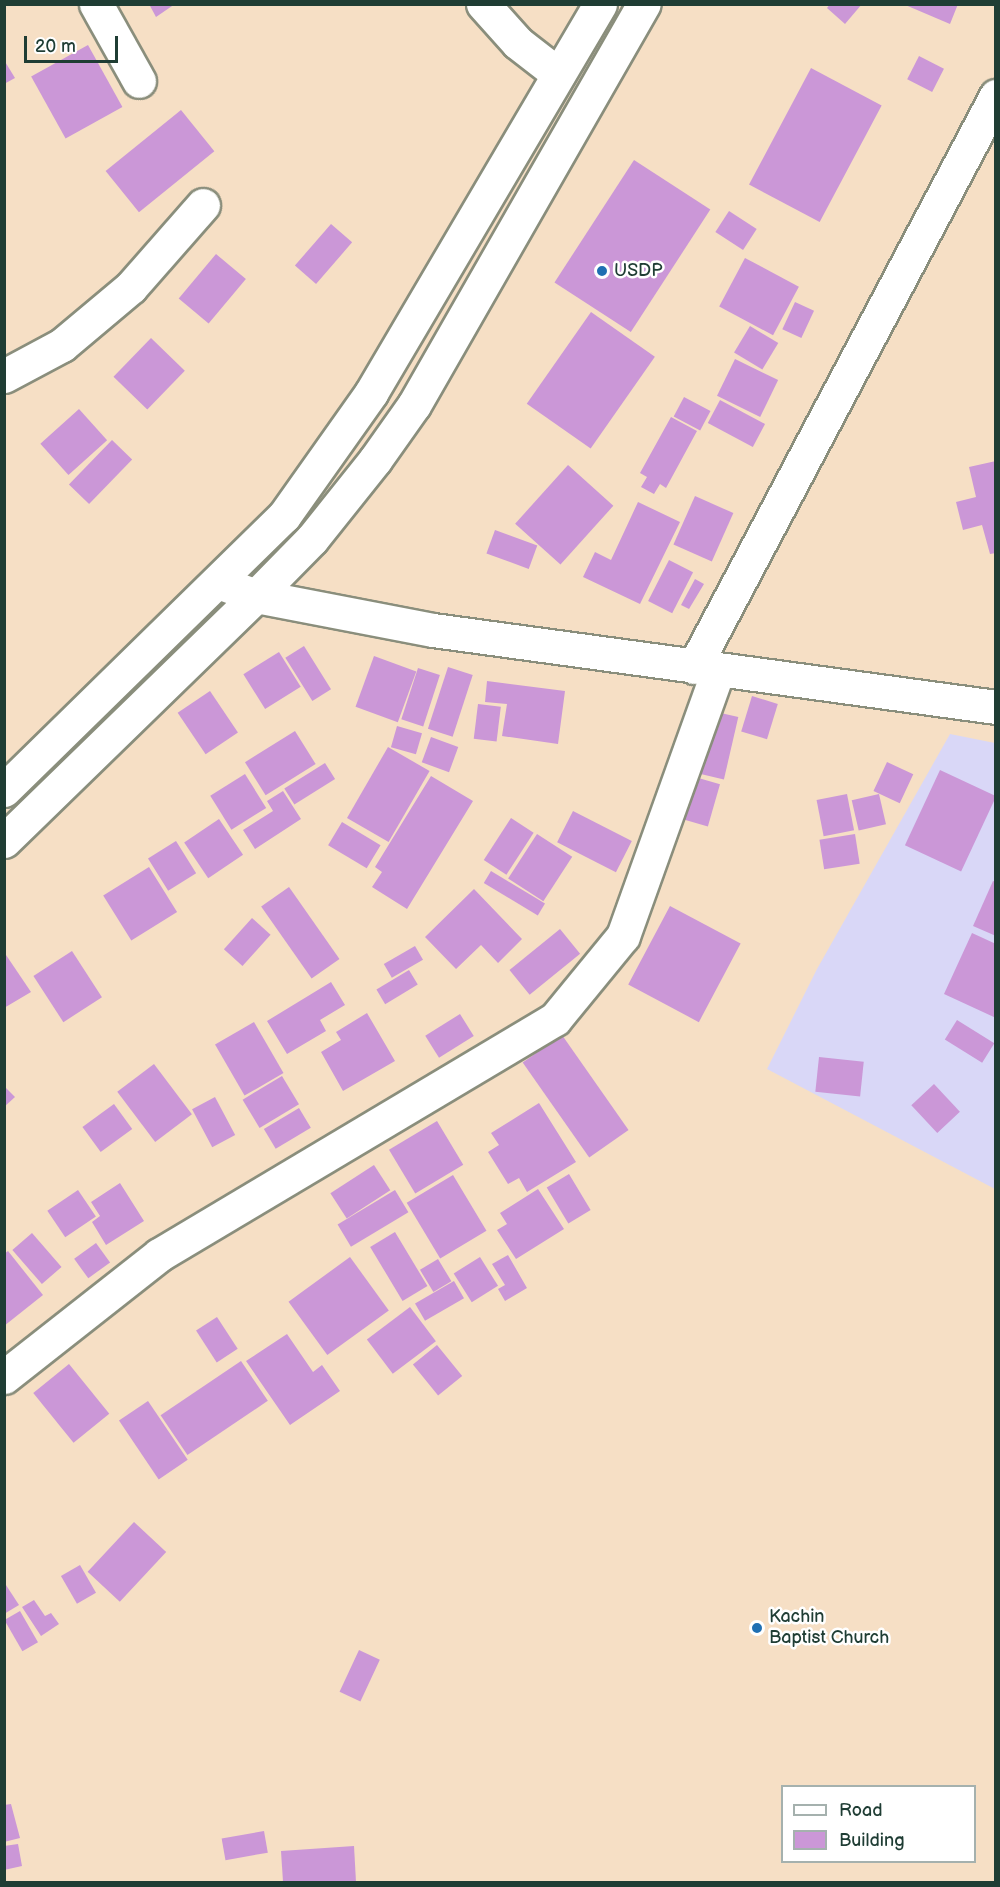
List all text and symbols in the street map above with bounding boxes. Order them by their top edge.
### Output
scale bar [27,24,122,62]
text: 20 m [35,36,76,57]
place label: USDP [614,260,663,282]
marker: USDP [595,264,609,278]
place label: Kachin Baptist Church [769,1607,889,1650]
marker: Kachin Baptist Church [750,1621,764,1635]
legend [781,1785,976,1863]
text: Road [839,1800,883,1821]
text: Building [839,1830,905,1851]

